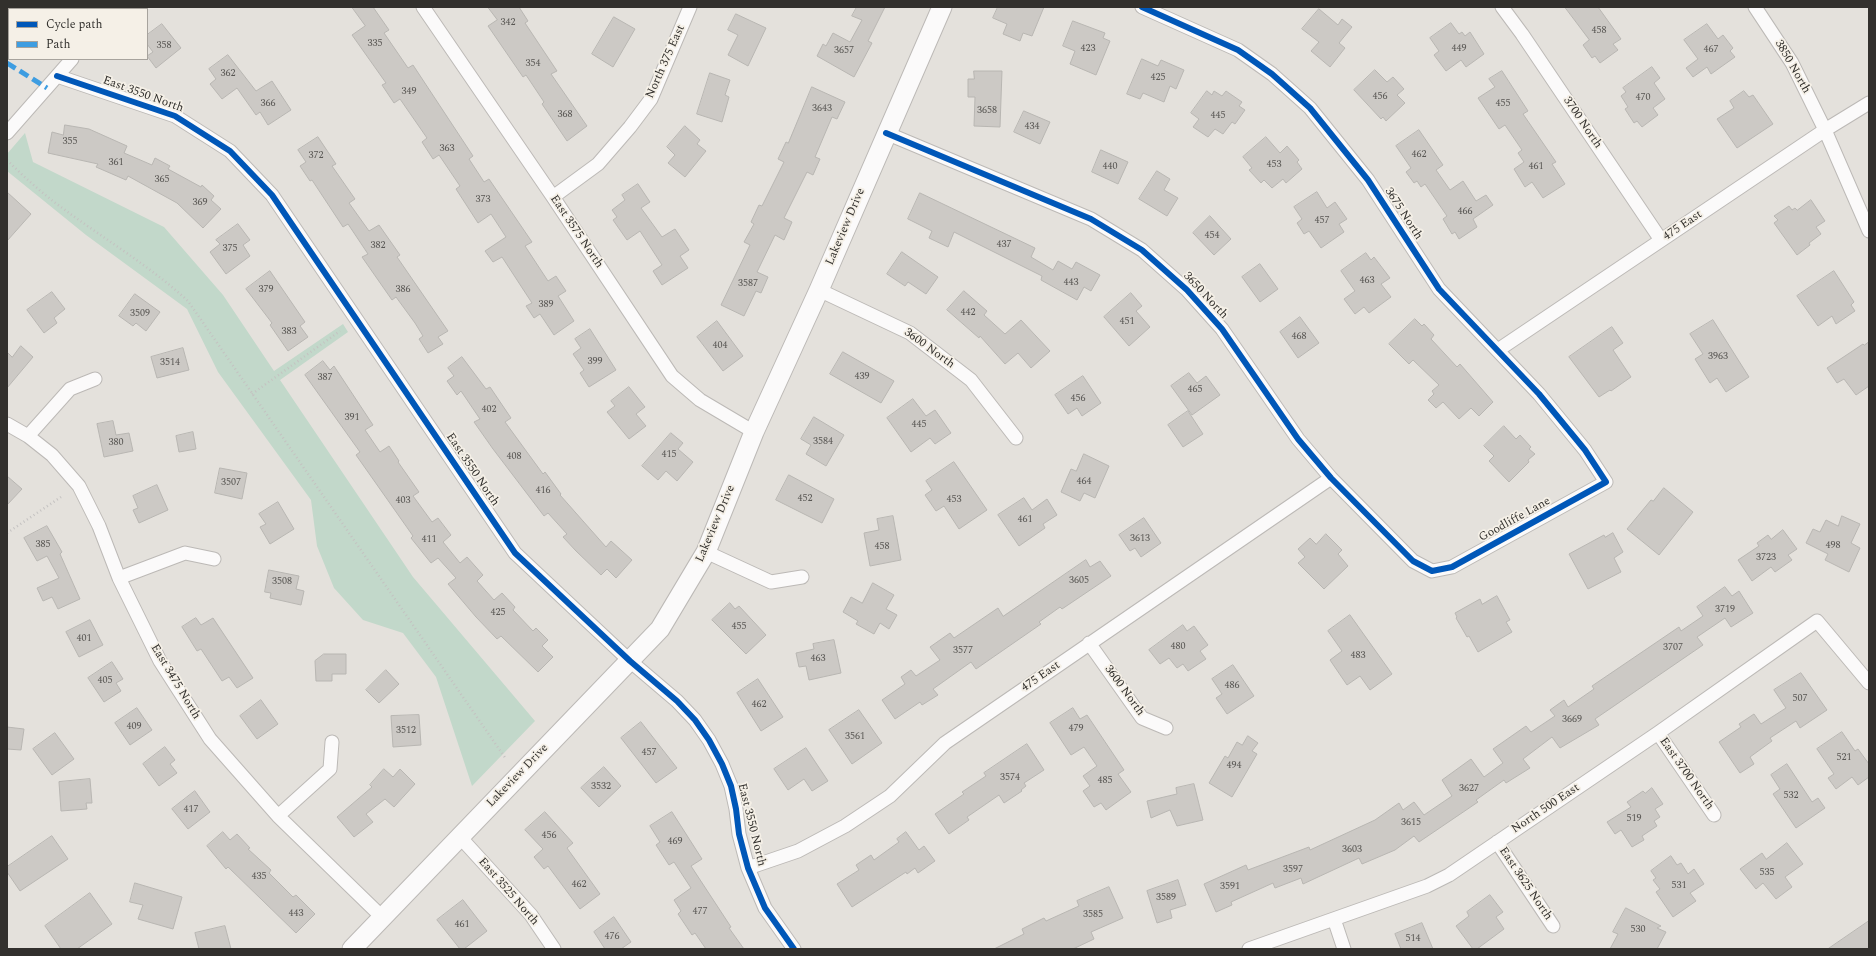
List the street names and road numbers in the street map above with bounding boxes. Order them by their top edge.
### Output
street label: North 375 East [643,23,689,101]
street label: 3850 North [1771,38,1813,96]
street label: East 3550 North [101,74,185,116]
street label: 3700 North [1560,94,1604,152]
street label: 3675 North [1381,185,1425,243]
street label: Lakeview Drive [823,186,869,268]
street label: East 3575 North [546,193,606,271]
street label: 475 East [1661,208,1705,244]
street label: 3650 North [1180,269,1230,323]
street label: 3600 North [901,326,957,372]
street label: East 3550 North [442,431,502,509]
street label: Lakeview Drive [693,483,739,565]
street label: Goodliffe Lane [1477,494,1553,546]
street label: East 3475 North [147,642,203,722]
street label: 475 East [1019,658,1063,696]
street label: 3600 North [1101,663,1147,719]
street label: East 3700 North [1656,735,1716,813]
street label: Lakeview Drive [484,741,552,811]
street label: North 500 East [1509,781,1583,837]
street label: East 3550 North [734,782,768,868]
street label: East 3625 North [1495,845,1555,923]
street label: East 3525 North [475,855,541,929]

